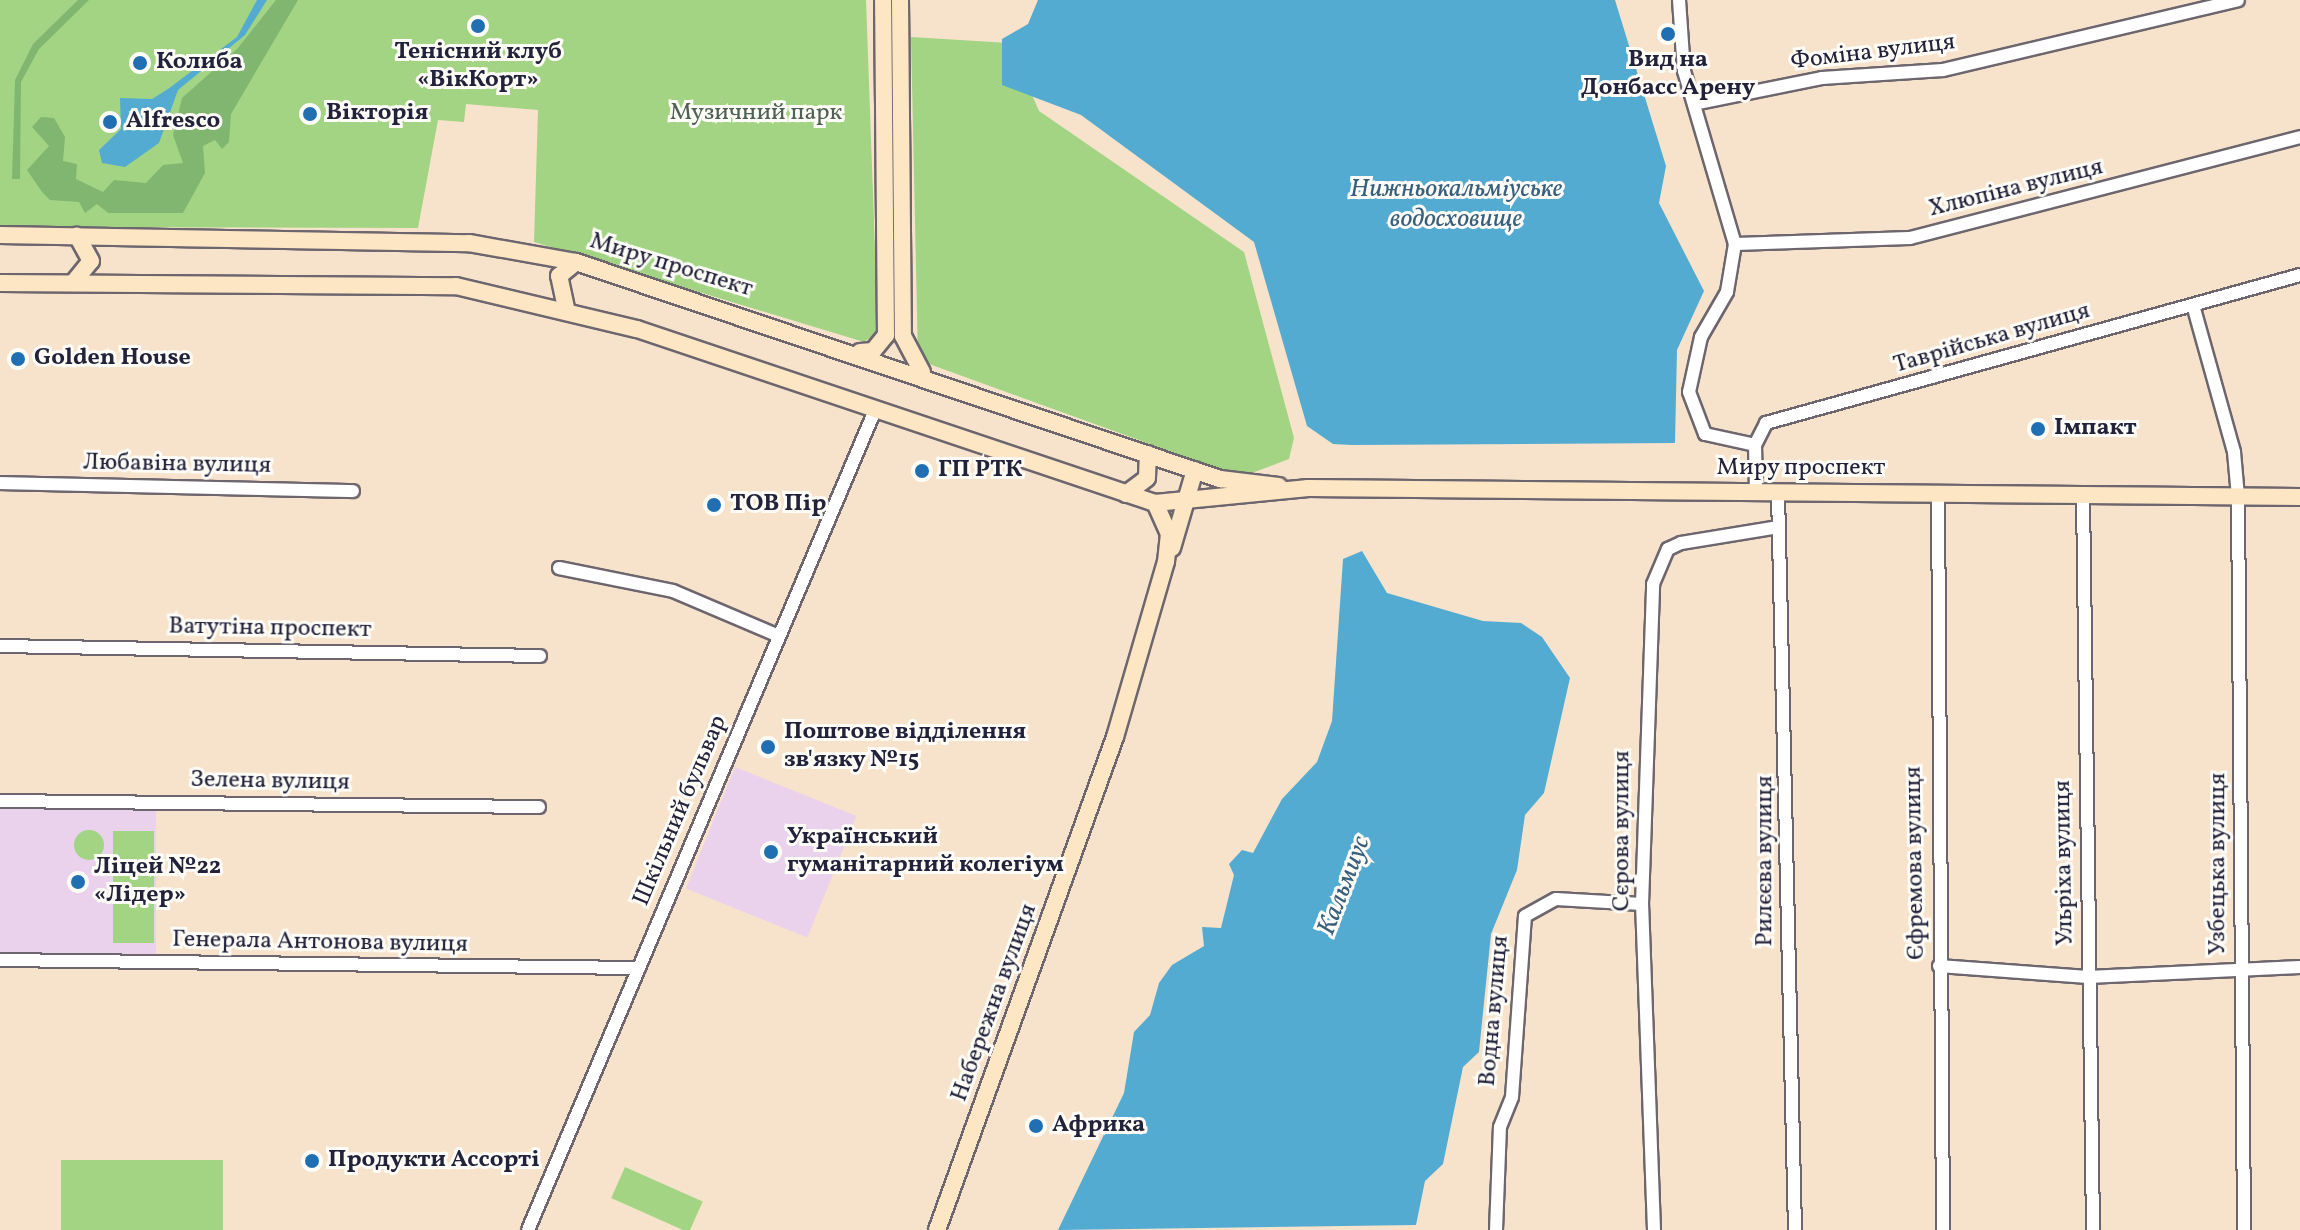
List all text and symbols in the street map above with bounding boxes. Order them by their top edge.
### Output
marker: Тенісний клуб «ВікКорт» [469,17,487,35]
marker: Вид на Донбасс Арену [1659,25,1677,43]
street label: Фоміна вулиця [1789,29,1957,77]
place label: Тенісний клуб «ВікКорт» [394,39,562,95]
place label: Вид на Донбасс Арену [1581,47,1755,103]
place label: Колиба [156,49,243,77]
marker: Колиба [131,54,149,72]
place label: Вікторія [326,100,428,128]
park label: Музичний парк [670,100,842,128]
marker: Вікторія [301,105,319,123]
place label: Alfresco [126,108,220,136]
marker: Alfresco [101,113,119,131]
street label: Хлюпіна вулиця [1926,153,2106,225]
water label: Нижньокальміуське водосховище [1350,174,1562,236]
street label: Миру проспект [586,227,756,305]
street label: Таврійська вулиця [1891,297,2093,381]
place label: Golden House [34,345,191,373]
marker: Golden House [9,350,27,368]
place label: Iмпакт [2054,415,2137,443]
marker: Iмпакт [2029,420,2047,438]
street label: Любавіна вулиця [83,449,271,481]
street label: Миру проспект [1716,455,1886,483]
place label: ГП РТК [938,457,1023,485]
marker: ГП РТК [913,462,931,480]
place label: ТОВ Пір [730,491,826,519]
marker: ТОВ Пір [705,496,723,514]
street label: Ватутіна проспект [168,613,372,645]
street label: Шкільний бульвар [628,711,734,911]
place label: Поштове відділення зв'язку №15 [784,719,1026,775]
marker: Поштове відділення зв'язку №15 [759,738,777,756]
street label: Сєрова вулиця [1609,751,1637,911]
street label: Зелена вулиця [190,766,350,798]
street label: Єфремова вулиця [1900,766,1932,960]
street label: Узбецька вулиця [2205,773,2233,955]
street label: Рилєєва вулиця [1752,775,1780,947]
street label: Ульріха вулиця [2049,780,2081,946]
place label: Український гуманітарний колегіум [787,824,1064,880]
water label: Кальмиус [1312,832,1378,940]
marker: Український гуманітарний колегіум [762,843,780,861]
place label: Ліцей №22 «Лідер» [94,854,221,910]
marker: Ліцей №22 «Лідер» [69,873,87,891]
street label: Набережна вулиця [946,900,1044,1106]
street label: Генерала Антонова вулиця [172,926,468,960]
street label: Водна вулиця [1474,934,1516,1088]
place label: Африка [1052,1112,1145,1140]
marker: Африка [1027,1117,1045,1135]
place label: Продукти Ассорті [328,1147,540,1175]
marker: Продукти Ассорті [303,1152,321,1170]

